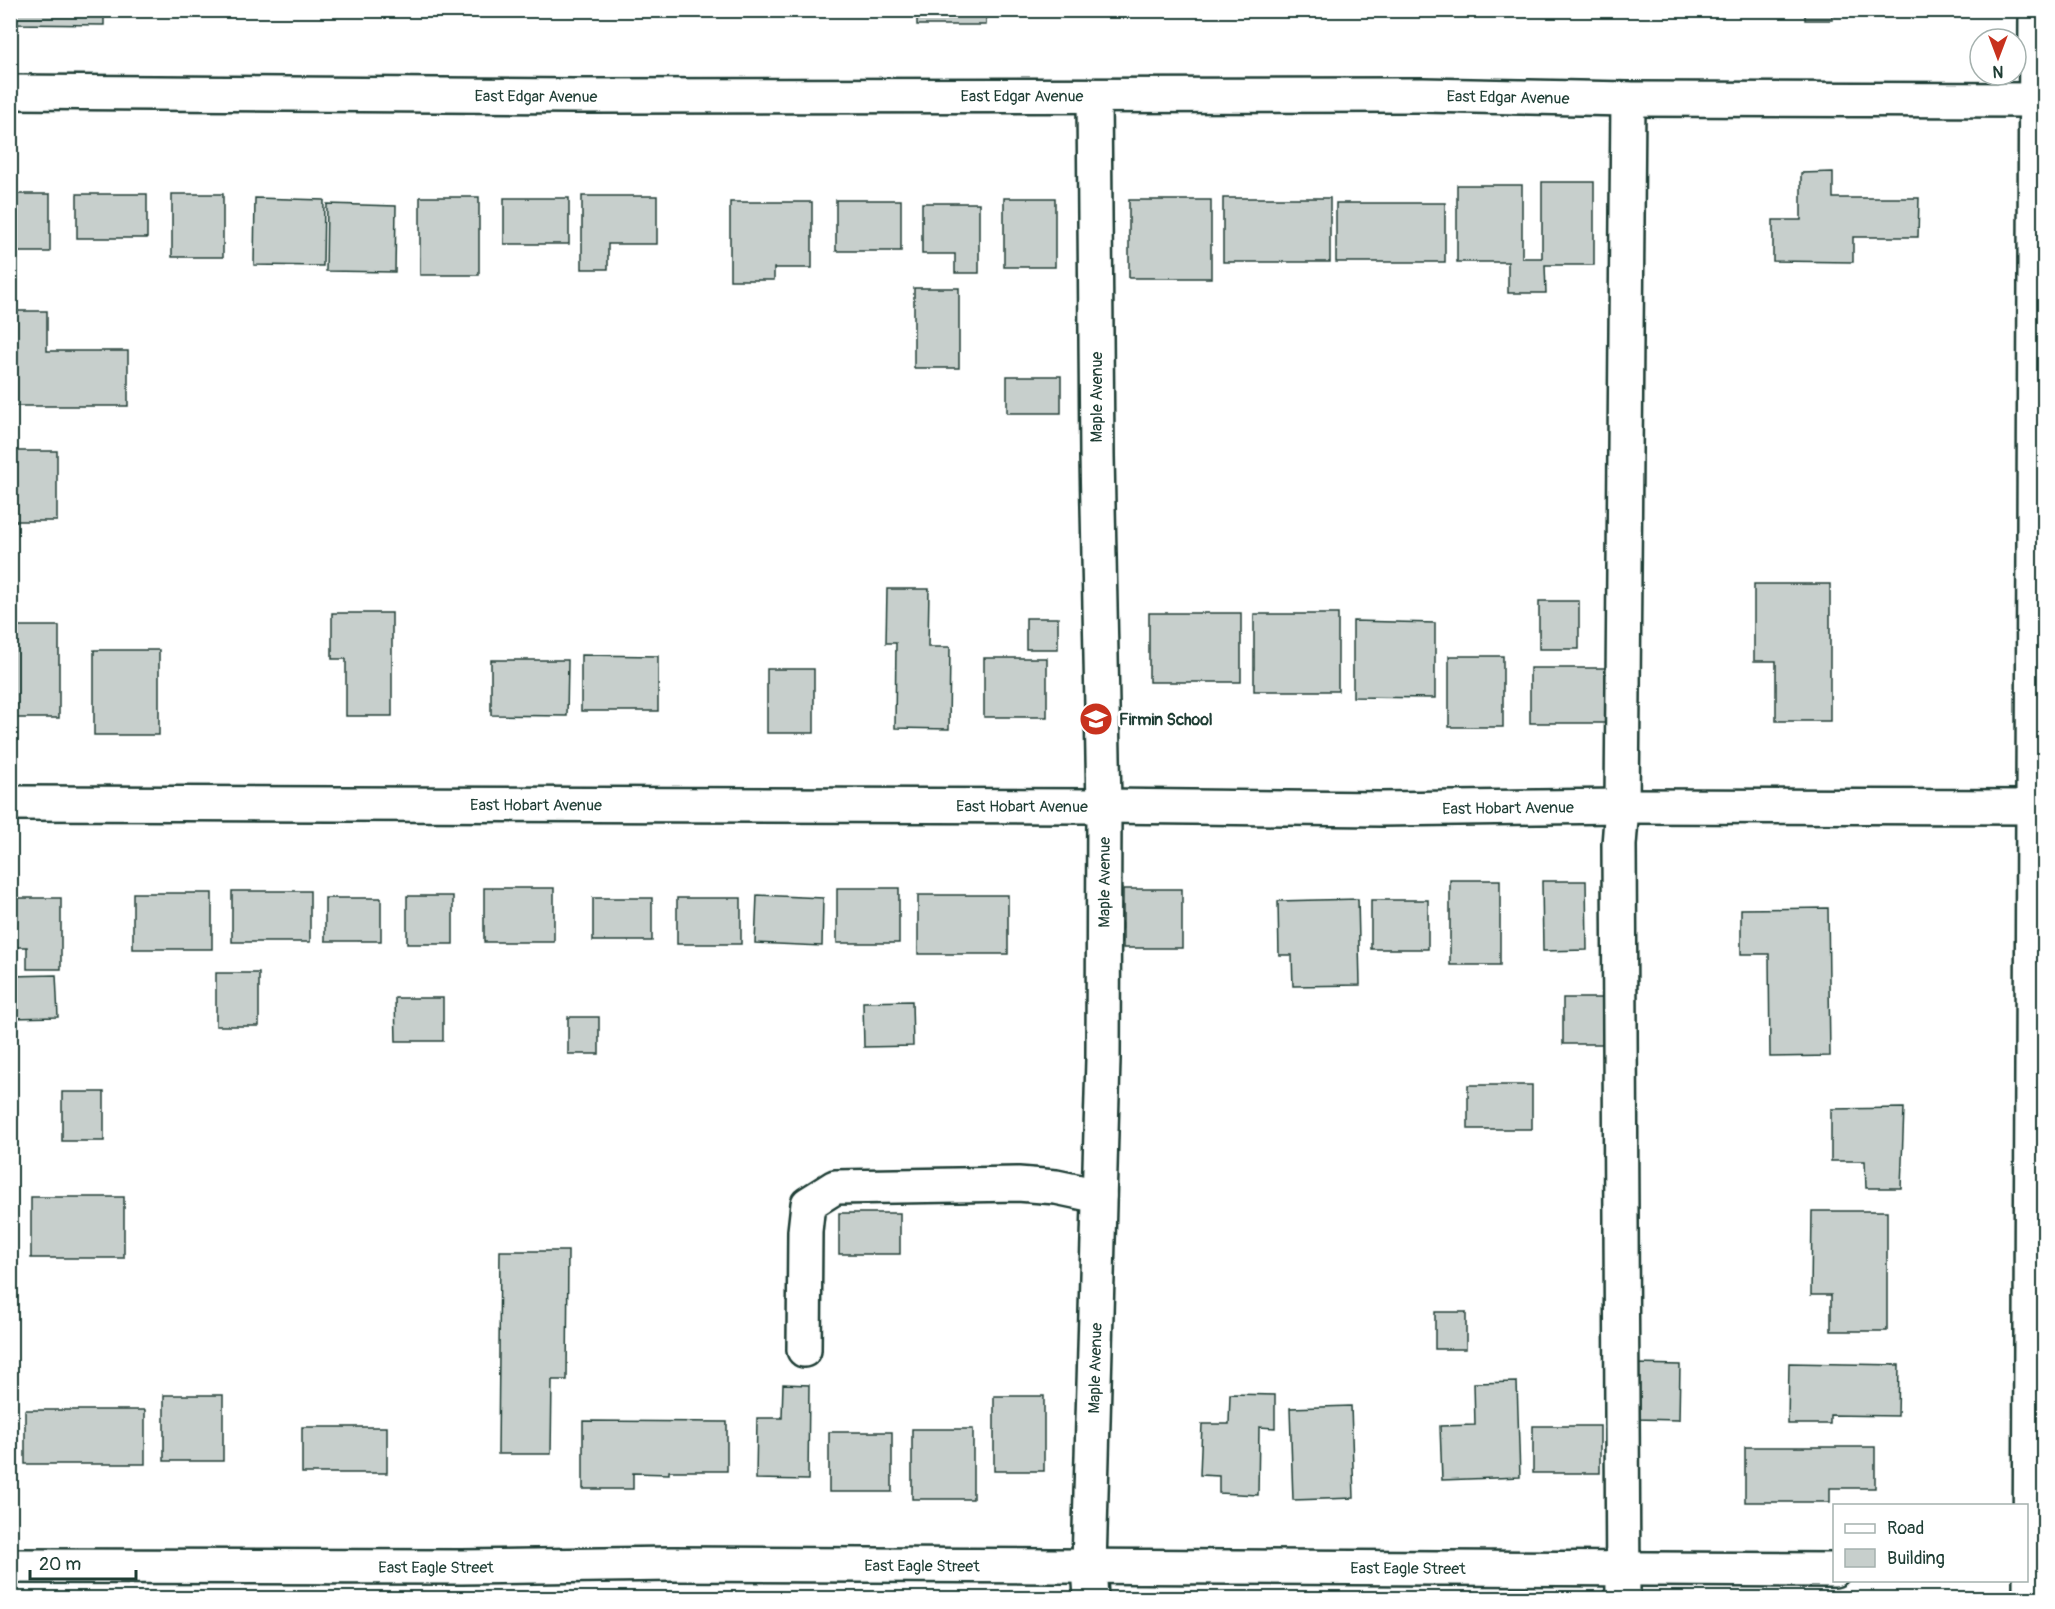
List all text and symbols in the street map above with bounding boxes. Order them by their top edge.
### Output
north arrow [1968,27,2028,87]
text: N [1992,61,2003,81]
street label: East Edgar Avenue [474,86,598,107]
street label: East Edgar Avenue [961,86,1084,107]
street label: East Edgar Avenue [1446,86,1570,109]
street label: Maple Avenue [1087,351,1107,442]
school or university icon: Firmin School [1078,701,1114,737]
place label: Firmin School [1119,710,1213,730]
street label: East Hobart Avenue [470,795,602,816]
street label: East Hobart Avenue [956,797,1088,817]
street label: East Hobart Avenue [1442,798,1574,819]
street label: Maple Avenue [1095,837,1115,928]
street label: Maple Avenue [1084,1322,1107,1414]
legend [1833,1504,2028,1582]
text: Road [1887,1517,1924,1540]
scale bar [30,1543,136,1581]
text: Building [1887,1547,1945,1570]
text: 20 m [39,1553,81,1576]
street label: East Eagle Street [864,1556,980,1577]
street label: East Eagle Street [378,1558,494,1578]
street label: East Eagle Street [1350,1559,1466,1579]

